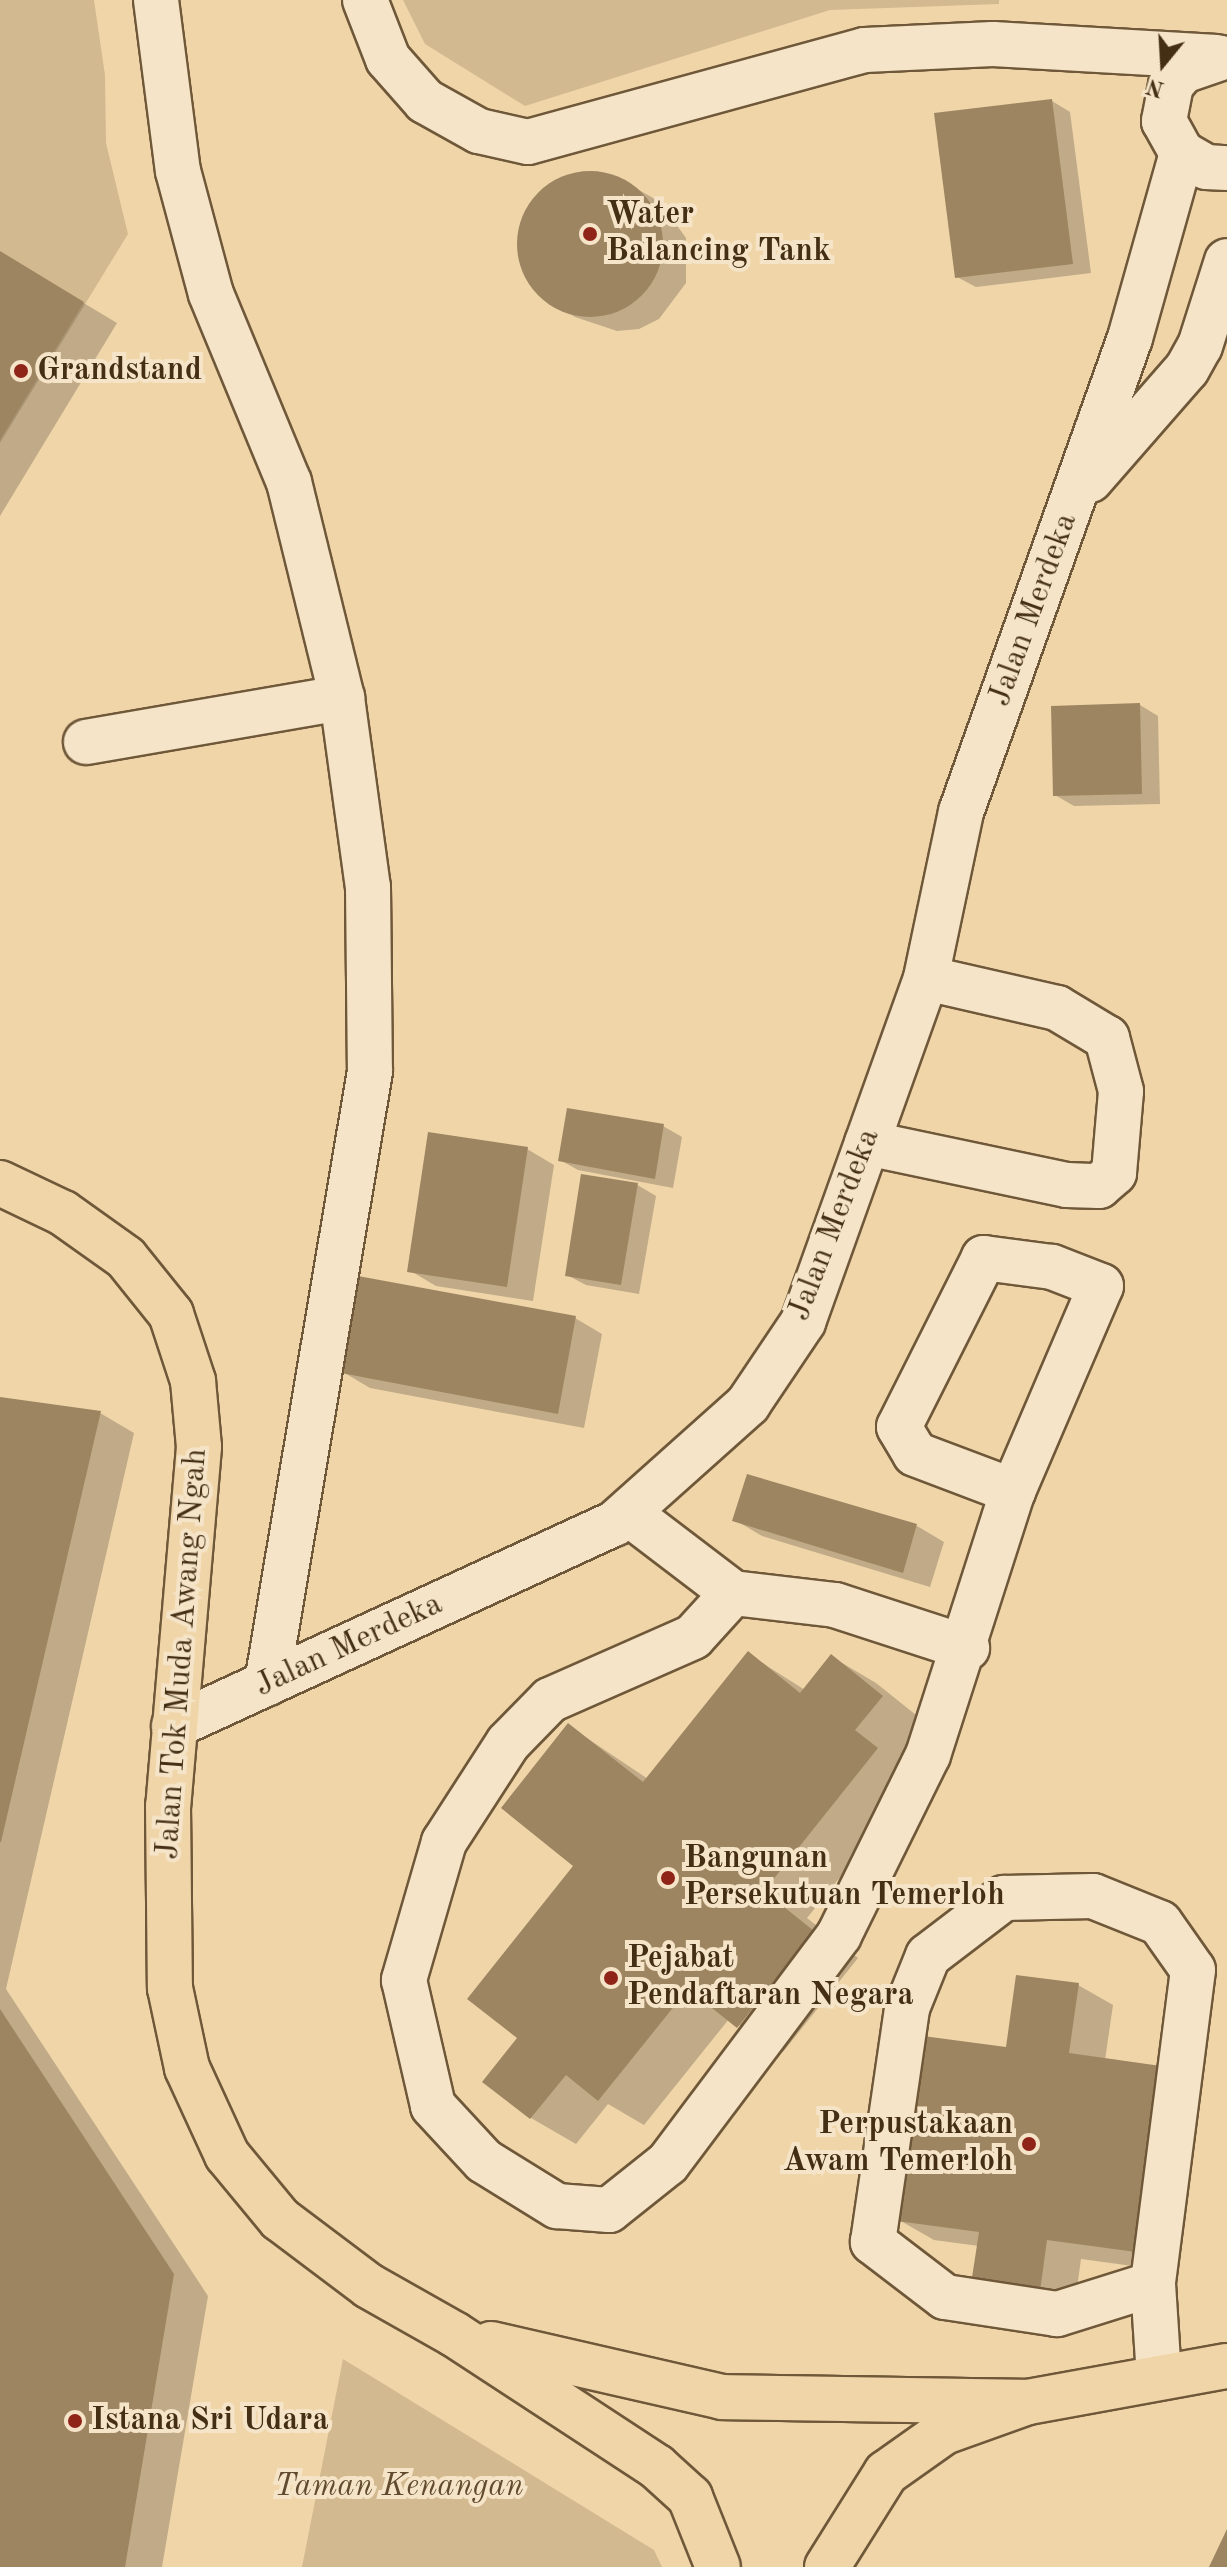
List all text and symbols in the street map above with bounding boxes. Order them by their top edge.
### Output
north arrow [1123,24,1203,104]
text: N [1144,74,1167,100]
place label: Water Balancing Tank [606,197,831,272]
marker: Water Balancing Tank [581,225,599,243]
place label: Grandstand [37,352,202,390]
marker: Grandstand [12,362,30,380]
street label: Jalan Merdeka [981,508,1087,712]
street label: Jalan Merdeka [781,1124,889,1326]
street label: Jalan Tok Muda Awang Ngah [149,1447,217,1861]
street label: Jalan Merdeka [249,1586,449,1706]
place label: Bangunan Persekutuan Temerloh [684,1841,1005,1916]
marker: Bangunan Persekutuan Temerloh [659,1869,677,1887]
place label: Pejabat Pendaftaran Negara [627,1941,914,2016]
marker: Pejabat Pendaftaran Negara [602,1969,620,1987]
place label: Perpustakaan Awam Temerloh [783,2107,1013,2182]
marker: Perpustakaan Awam Temerloh [1020,2135,1038,2153]
place label: Istana Sri Udara [91,2402,329,2440]
marker: Istana Sri Udara [66,2412,84,2430]
park label: Taman Kenangan [274,2468,524,2506]

